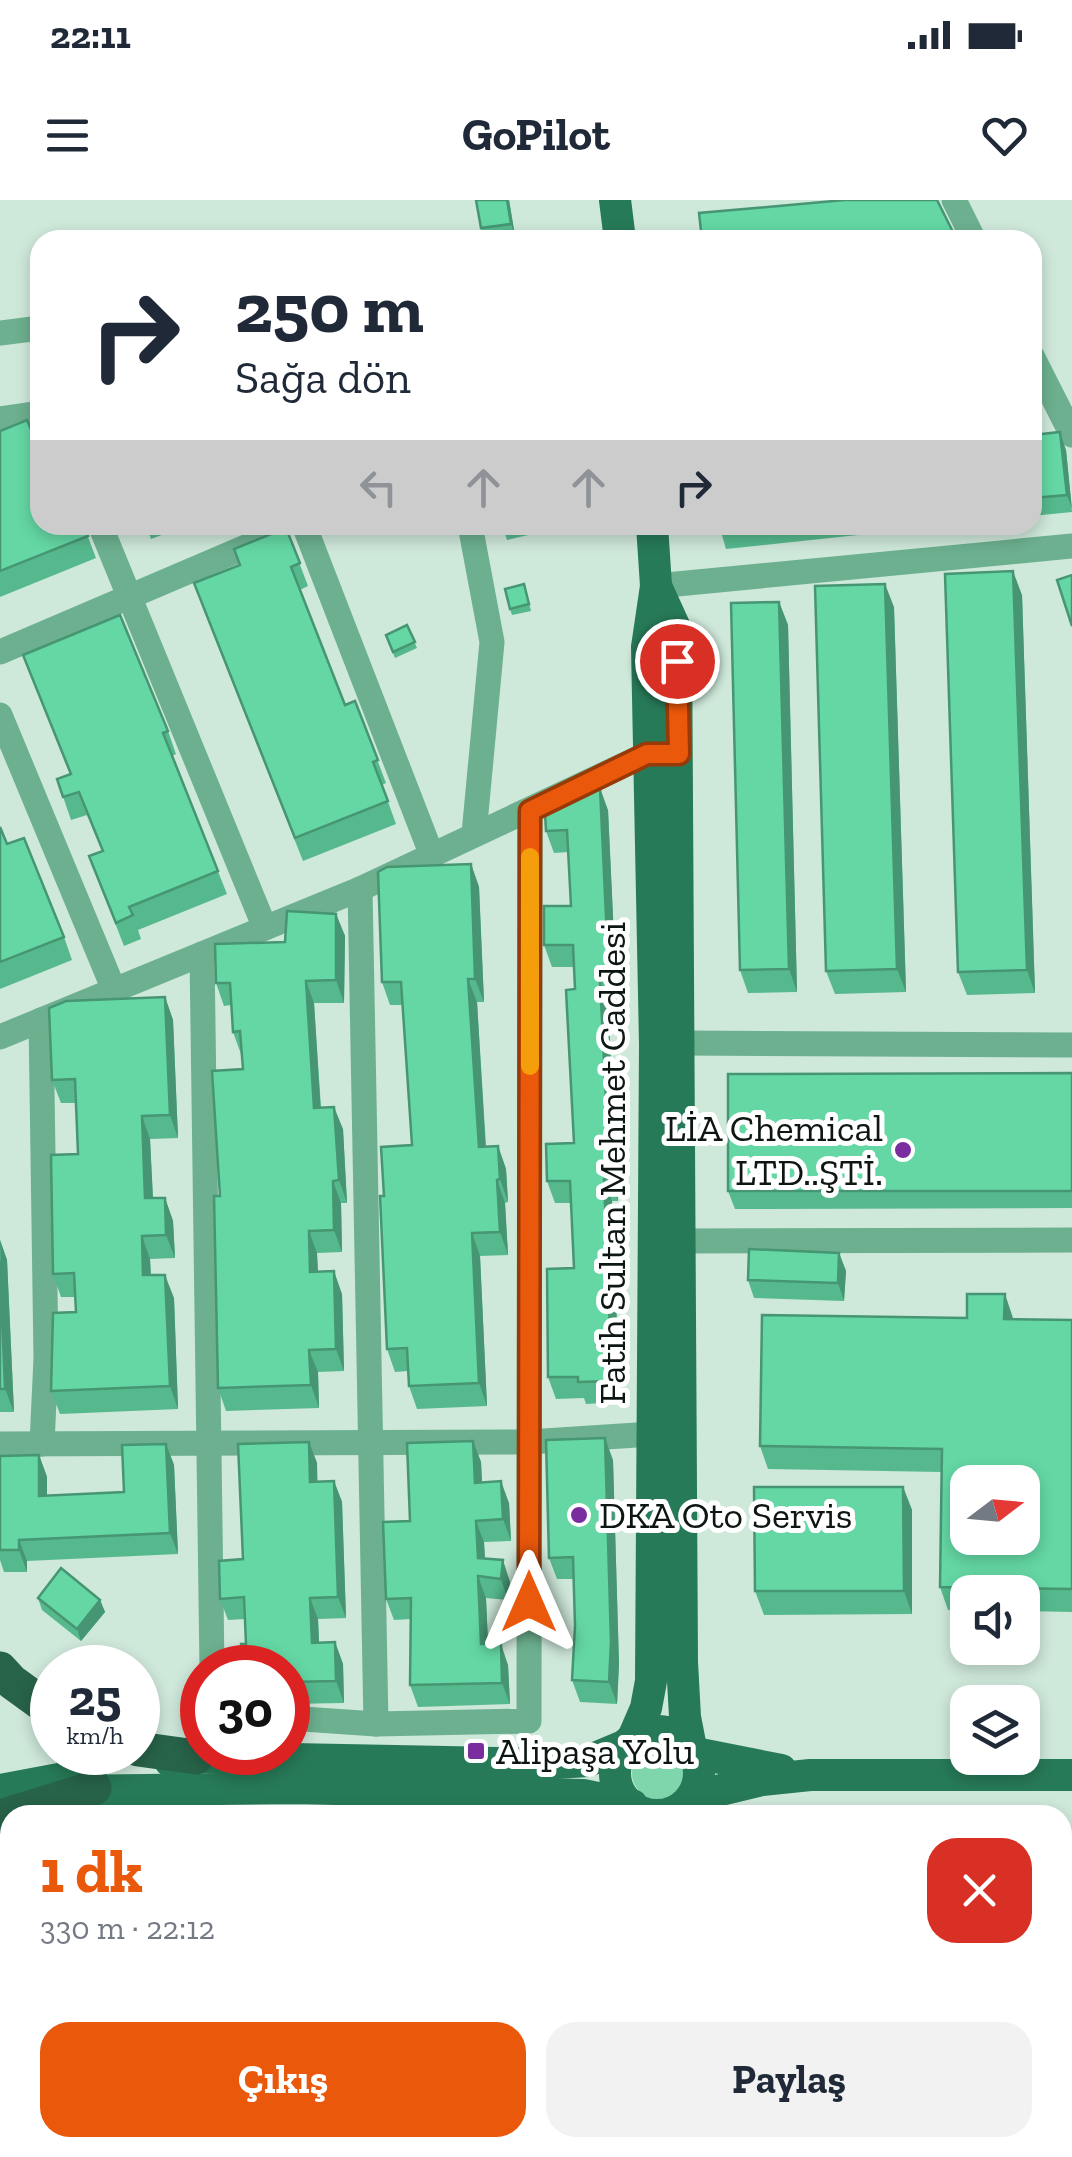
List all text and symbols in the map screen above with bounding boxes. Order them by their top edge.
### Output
text: 22:11 [50,12,131,58]
icon: menu [40,108,95,163]
text: GoPilot [462,108,610,162]
icon: heart [977,108,1032,163]
text: 250 m [235,266,424,350]
icon: right [70,270,200,400]
text: Sağa dön [235,351,411,405]
icon: left [351,460,406,515]
icon: ahead [456,460,511,515]
icon: ahead [561,460,616,515]
icon: right [666,460,721,515]
pin [635,619,720,704]
icon: arrive [650,634,705,689]
street label: Fatih Sultan Mehmet Caddesi [589,922,635,1404]
place label: LİA Chemical LTD..ŞTİ. [665,1105,883,1195]
marker: LİA Chemical LTD..ŞTİ. [892,1139,914,1161]
north arrow [950,1465,1040,1555]
map controls [950,1465,1040,1775]
place label: DKA Oto Servis [599,1492,852,1538]
marker: DKA Oto Servis [568,1504,590,1526]
position arrow [477,1550,581,1654]
button: sound [950,1575,1040,1665]
speed limit sign: 30 [180,1645,310,1775]
text: 25 [69,1668,121,1728]
button: layers [950,1685,1040,1775]
text: km/h [66,1720,124,1750]
place label: Alipaşa Yolu [496,1728,694,1774]
marker: Alipaşa Yolu [465,1740,487,1762]
text: 1 dk [40,1835,143,1907]
button: close [927,1838,1032,1943]
text: 330 m · 22:12 [40,1909,215,1947]
button: Çıkış [40,2022,526,2137]
button: Paylaş [546,2022,1032,2137]

